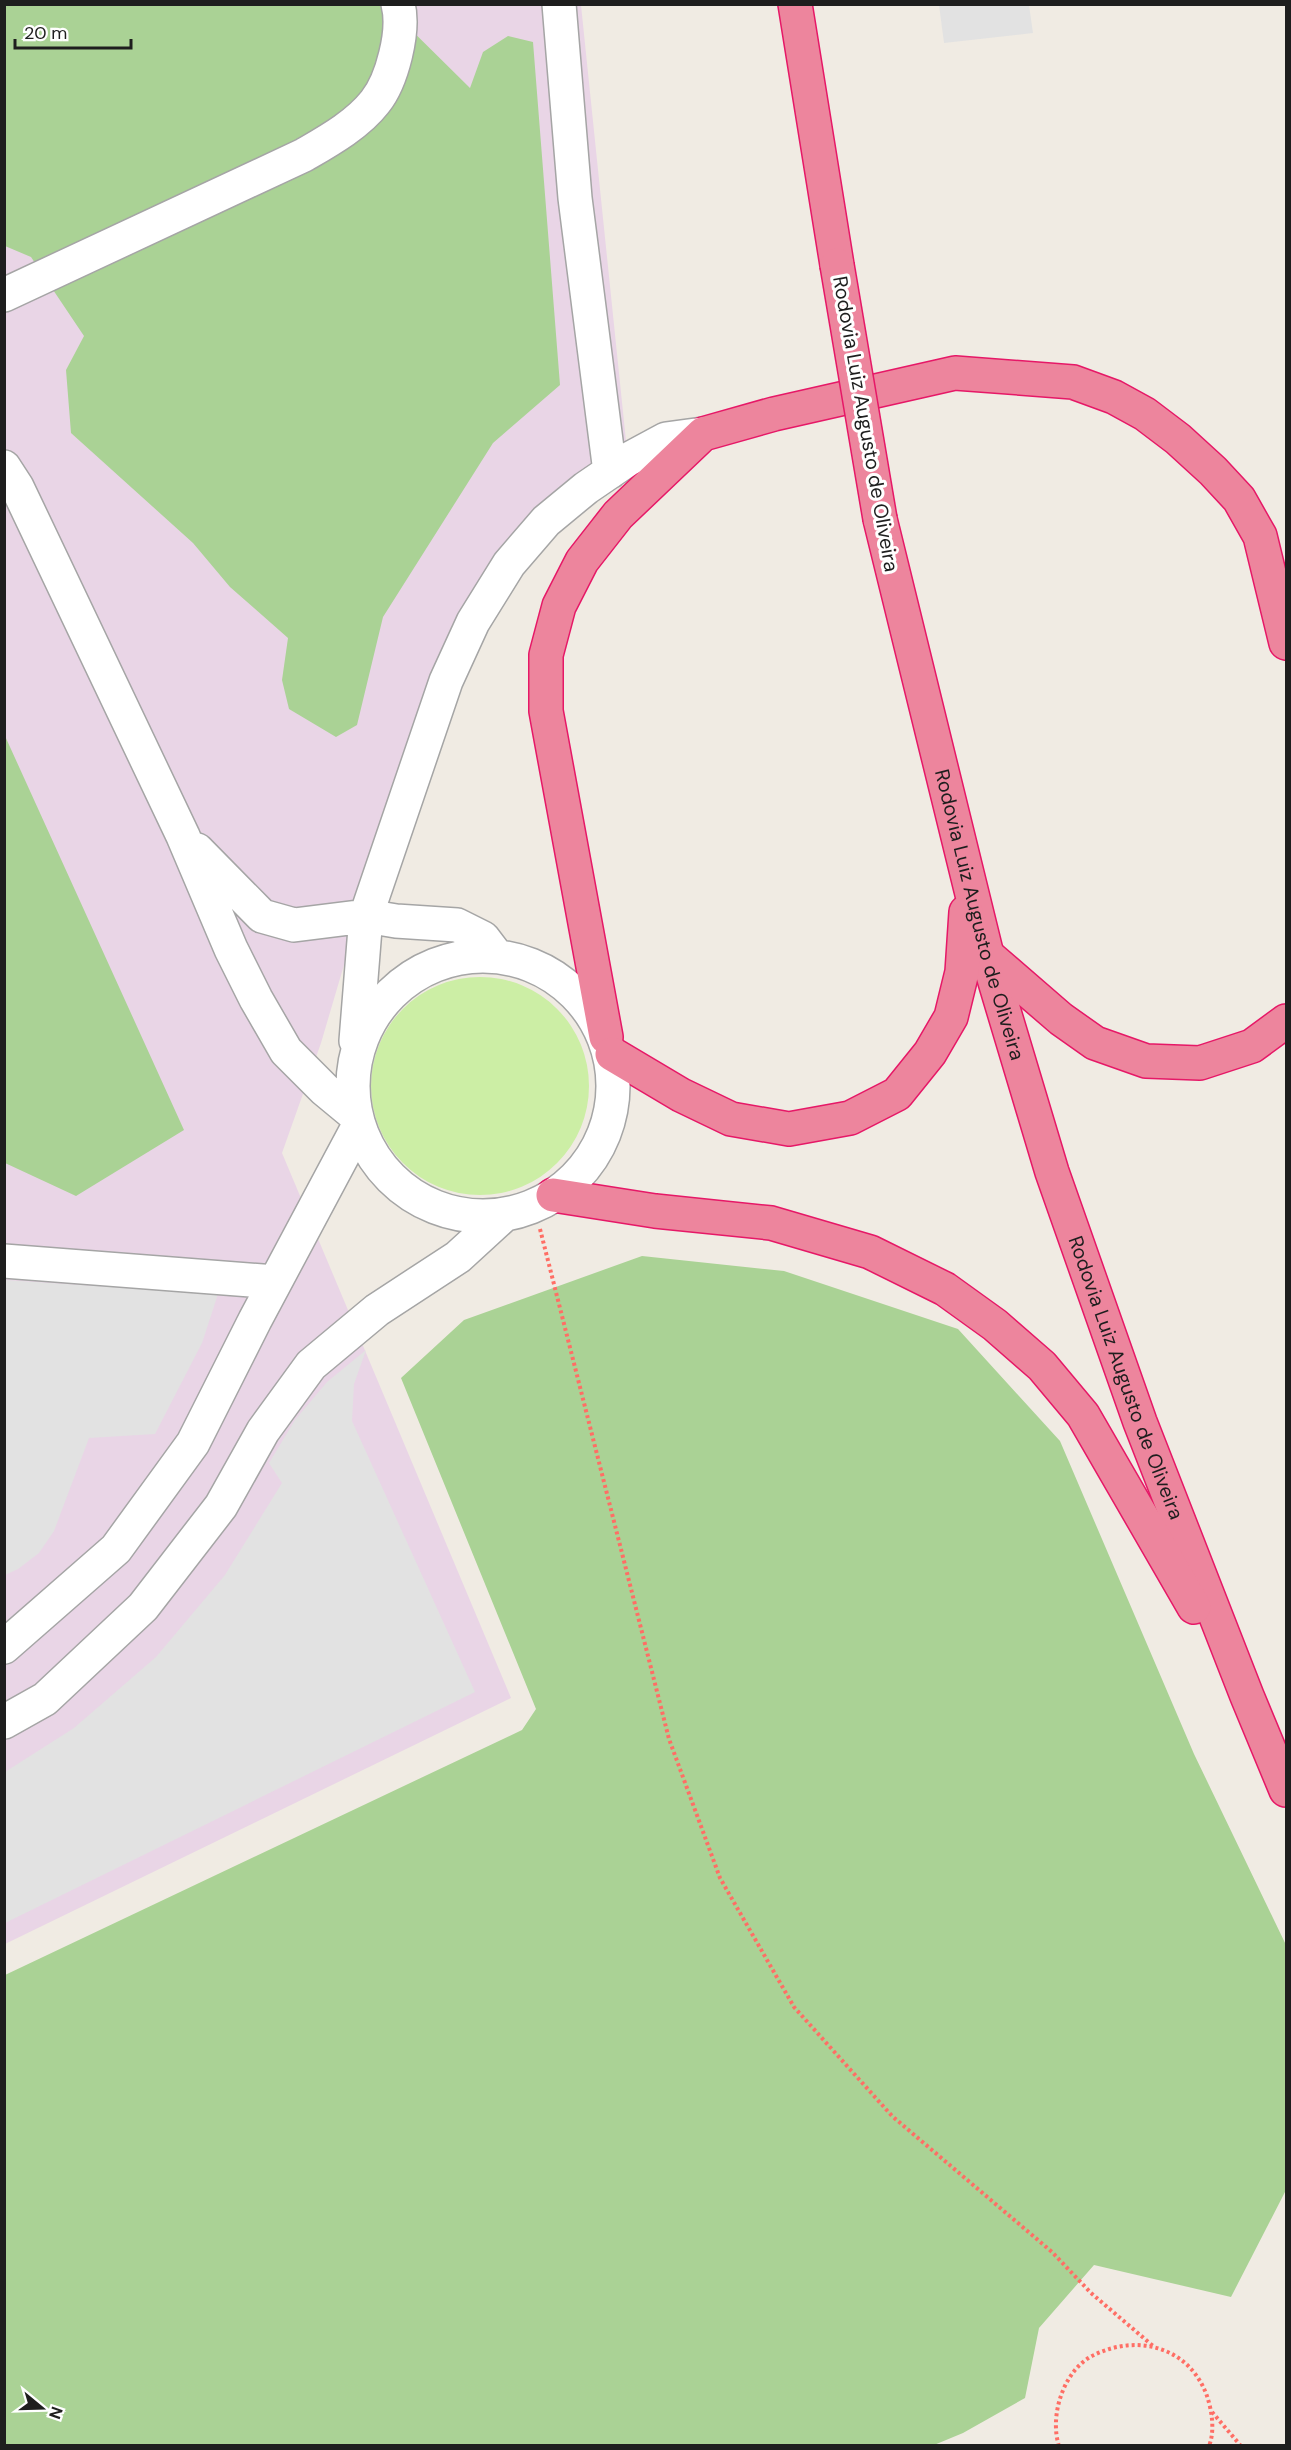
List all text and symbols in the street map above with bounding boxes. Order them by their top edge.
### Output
scale bar [15,12,130,50]
text: 20 m [24,21,67,45]
street label: Rodovia Luiz Augusto de Oliveira [827,274,905,574]
street label: Rodovia Luiz Augusto de Oliveira [929,766,1031,1063]
street label: Rodovia Luiz Augusto de Oliveira [1062,1232,1190,1523]
north arrow [12,2378,72,2438]
text: N [44,2404,68,2422]

